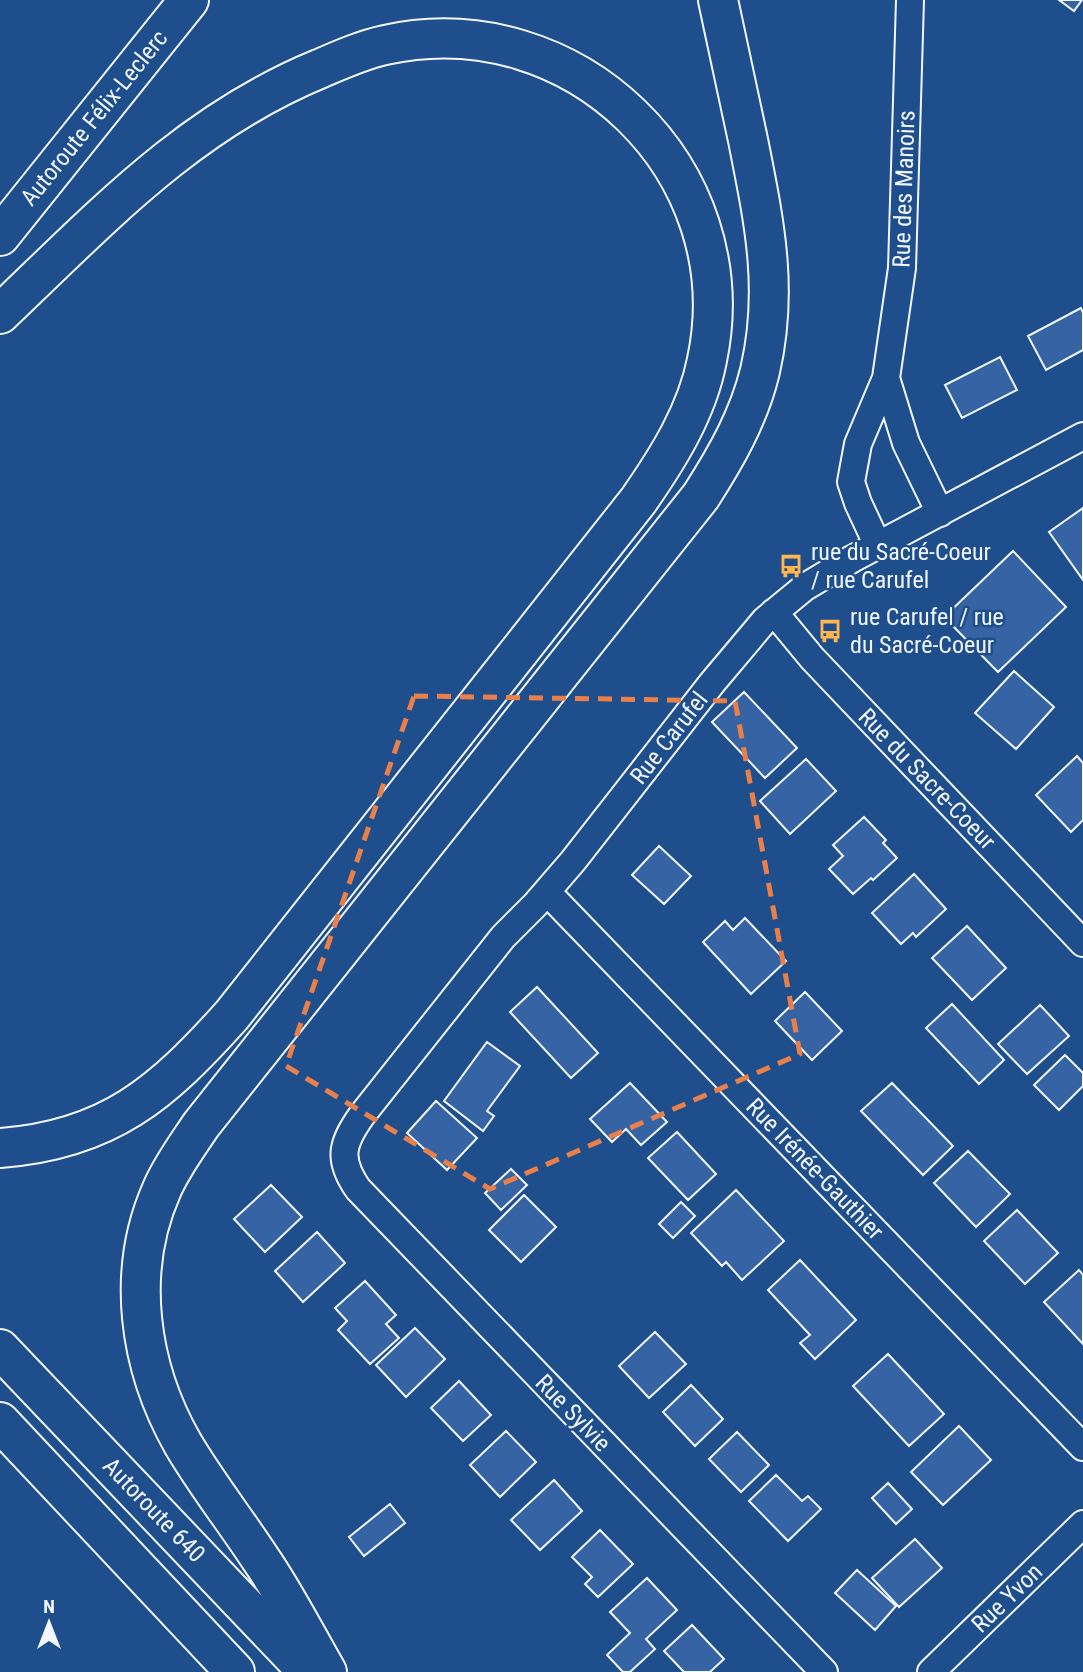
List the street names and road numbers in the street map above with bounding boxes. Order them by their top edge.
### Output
street label: Autoroute Félix-Leclerc [15,25,173,211]
street label: Rue des Manoirs [887,110,921,268]
street label: Rue Carufel [624,686,714,790]
street label: Rue du Sacre-Coeur [853,703,1001,855]
street label: Rue Irénée-Gauthier [740,1093,890,1245]
street label: Rue Sylvie [530,1369,616,1457]
street label: Autoroute 640 [97,1452,211,1568]
street label: Rue Yvon [966,1558,1048,1638]

